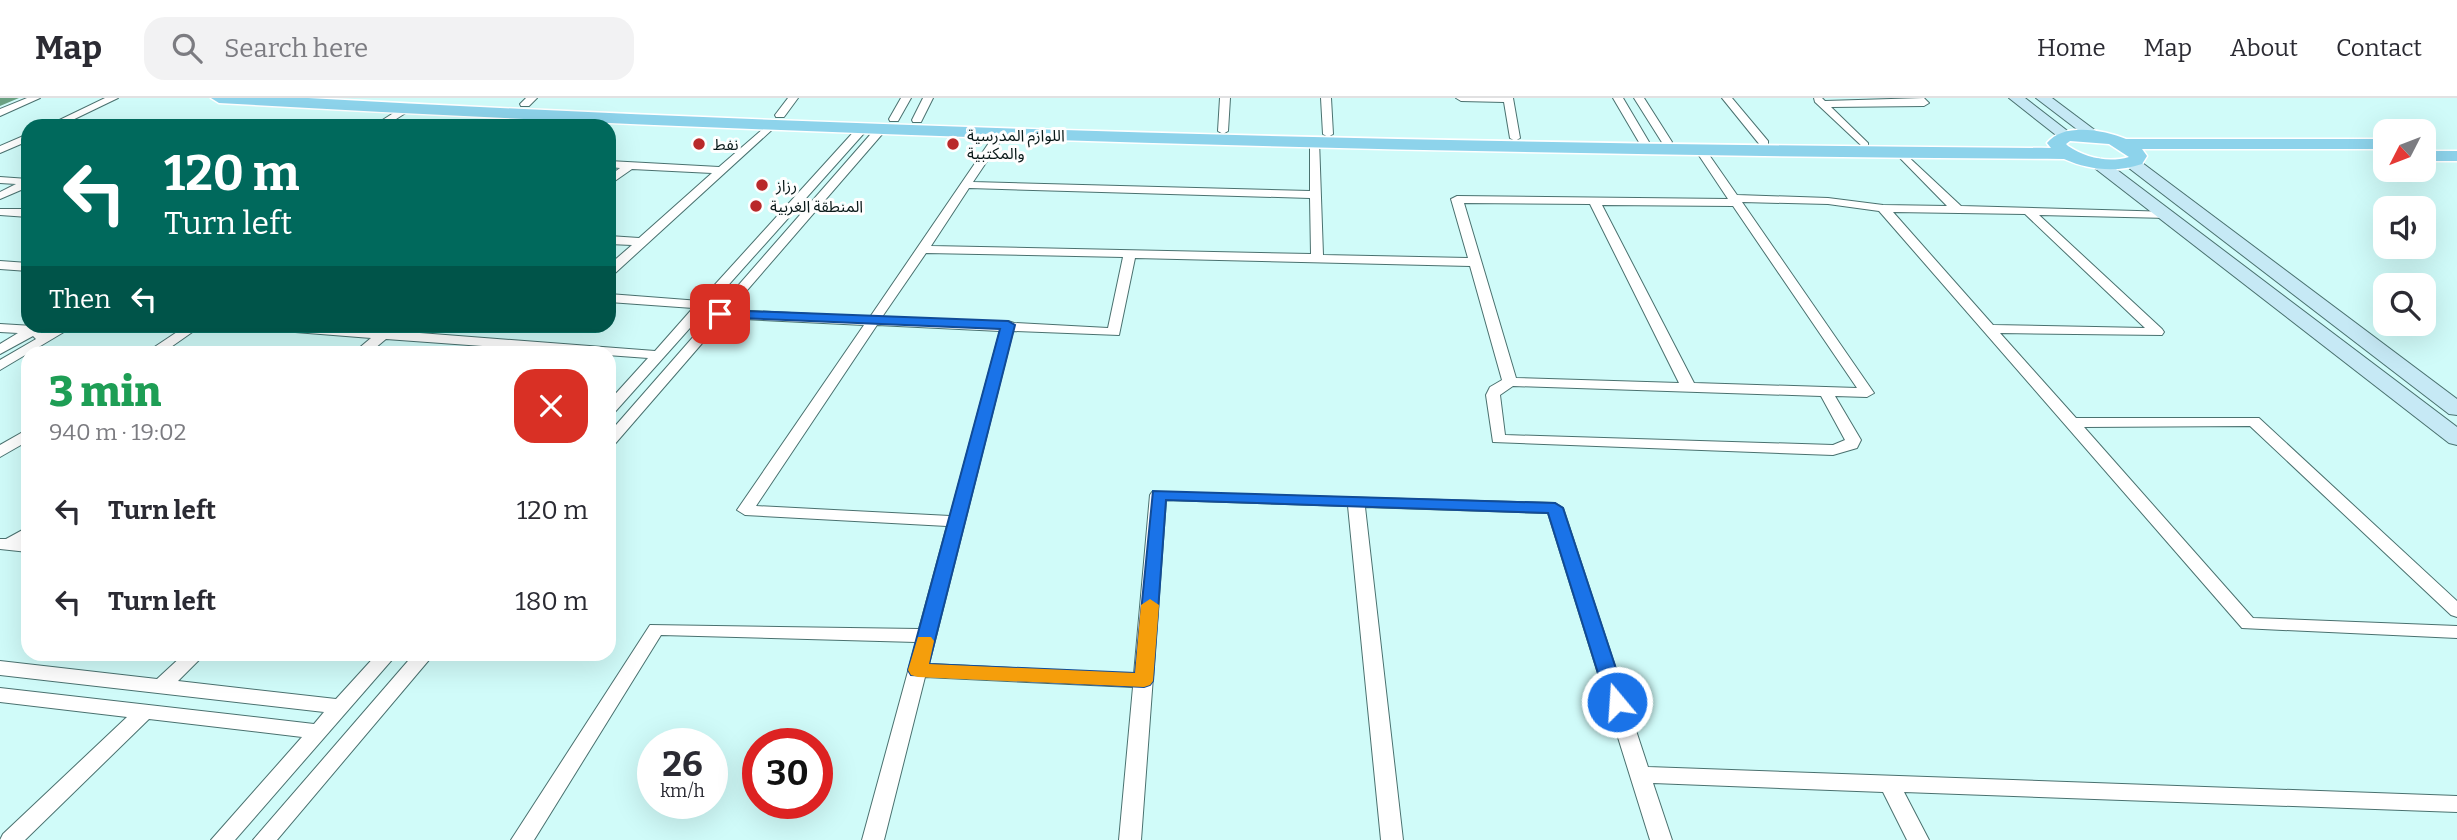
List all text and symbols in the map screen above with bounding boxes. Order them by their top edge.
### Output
search box [144,17,634,80]
text: Map [35,28,102,68]
icon: search [168,29,206,67]
text: Search here [224,33,368,64]
text: Home [2037,34,2106,62]
text: Map [2144,34,2192,62]
text: About [2230,34,2298,62]
text: Contact [2336,34,2422,62]
north arrow [2373,119,2436,182]
map controls [2373,119,2436,336]
place label: اللوازم المدرسية والمكتبية [967,126,1065,163]
place label: نفط [713,135,739,154]
marker: نفط [691,136,707,152]
marker: اللوازم المدرسية والمكتبية [945,136,961,152]
text: 120 m [164,144,299,203]
icon: left [49,147,140,238]
place label: رزاز [775,176,797,195]
marker: رزاز [754,177,770,193]
button: sound [2373,196,2436,259]
place label: المنطقة الغربية [770,197,863,216]
marker: المنطقة الغربية [748,198,764,214]
text: Turn left [164,204,292,242]
button: search [2373,273,2436,336]
icon: left [125,280,163,318]
text: Then [49,284,111,315]
pin [690,284,750,344]
icon: arrive [701,295,739,333]
text: 3 min [49,367,162,417]
button: close [514,369,588,443]
text: 940 m · 19:02 [49,418,186,446]
icon: left [49,492,87,530]
text: Turn left [108,495,216,526]
text: 120 m [517,495,588,526]
icon: left [49,583,87,621]
text: Turn left [108,586,216,617]
text: 180 m [515,586,588,617]
position arrow [1580,665,1654,739]
speed limit sign: 30 [742,728,833,819]
text: 26 [662,743,703,785]
text: km/h [660,780,705,802]

